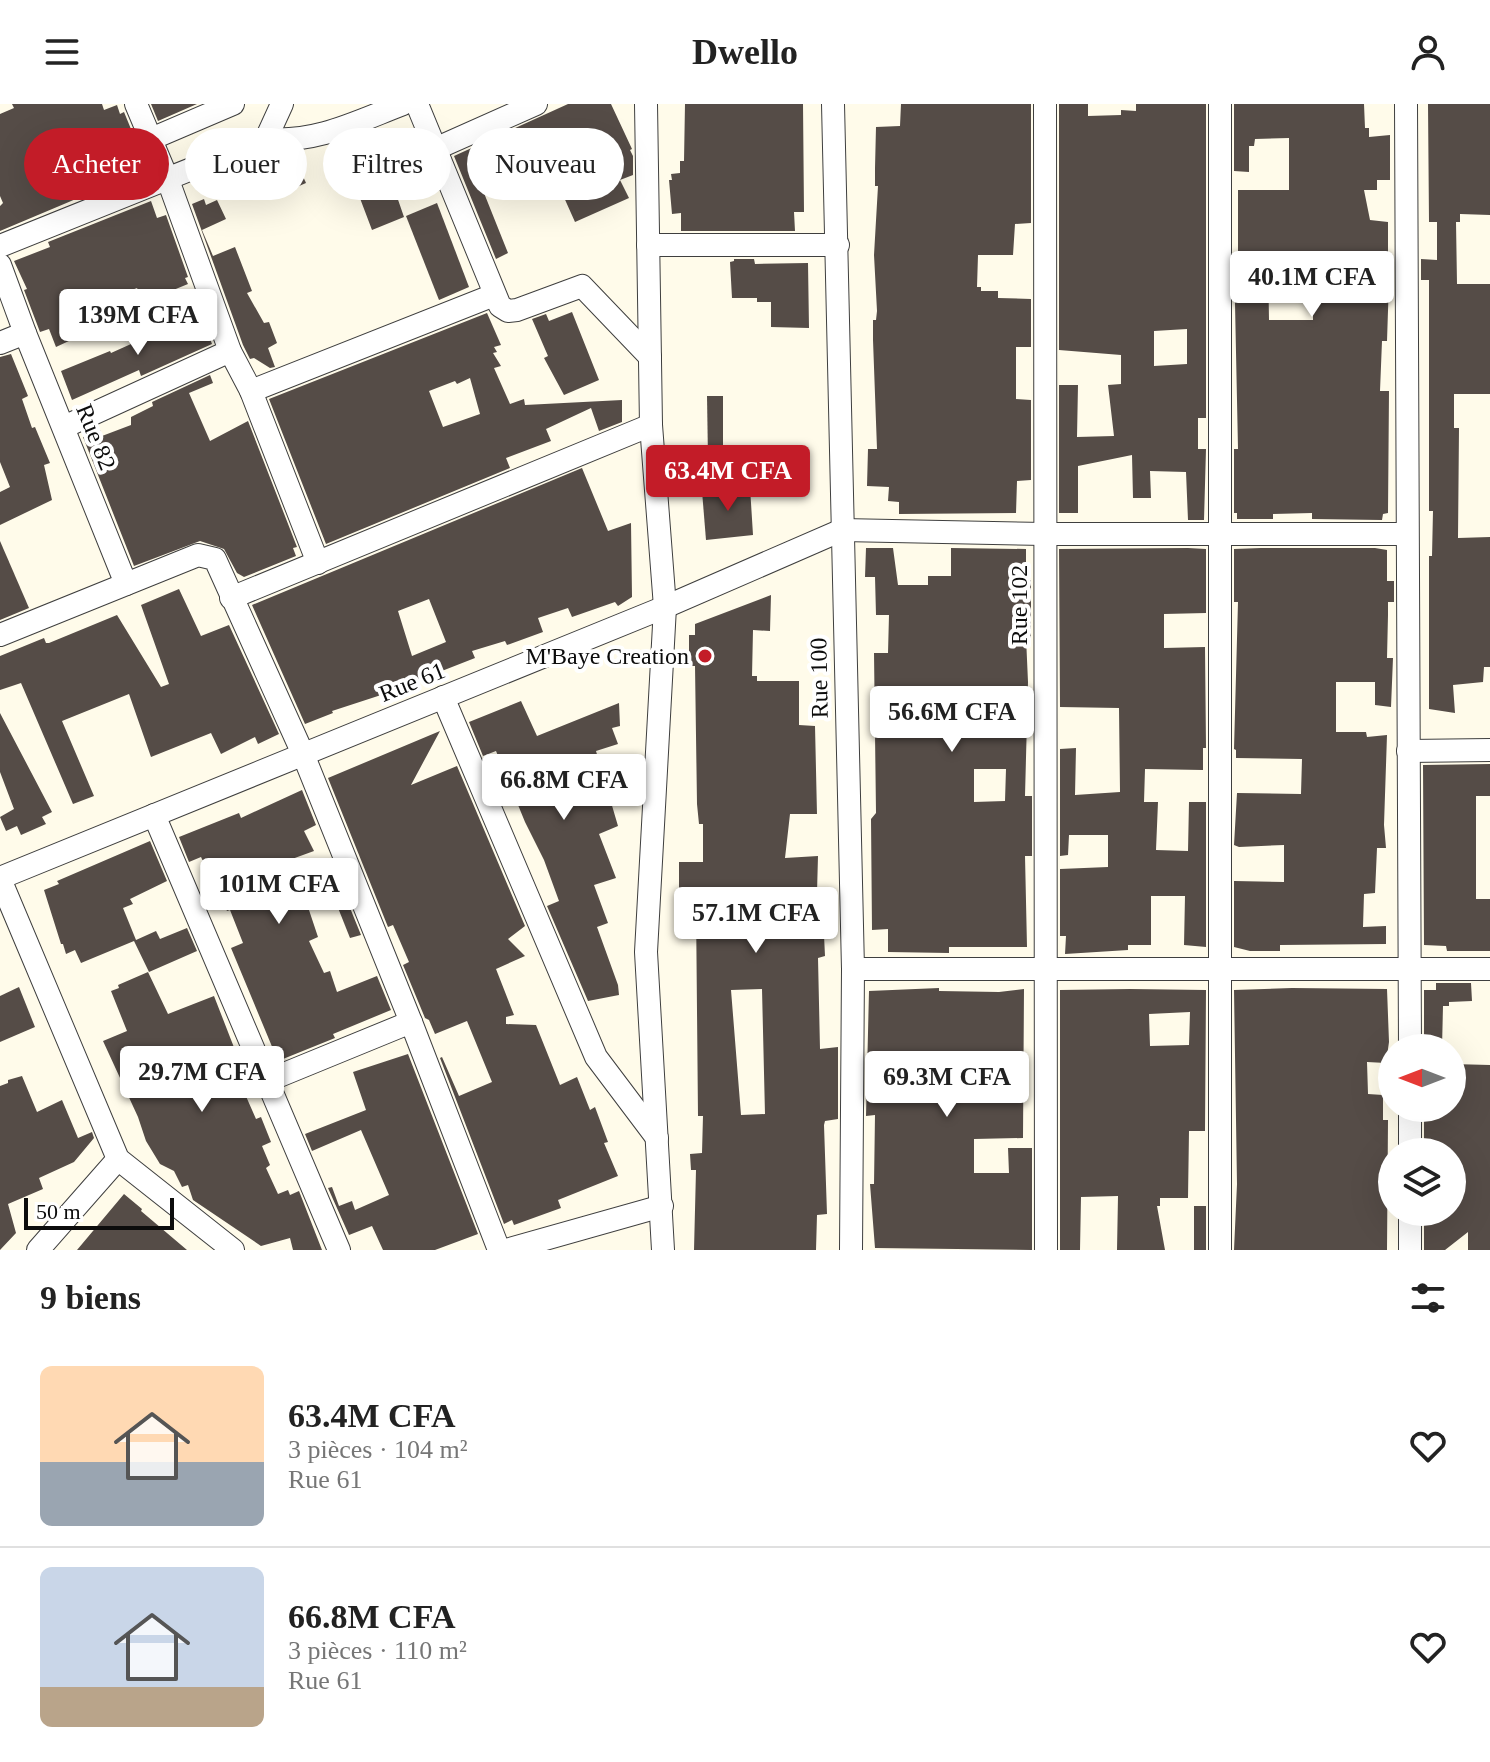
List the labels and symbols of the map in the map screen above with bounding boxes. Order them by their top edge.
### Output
pin: 40.1M CFA [1220,251,1404,319]
pin: 139M CFA [55,289,221,357]
street label: Rue 82 [71,400,121,474]
pin: 63.4M CFA [636,445,820,513]
street label: Rue 102 [1006,565,1032,645]
street label: Rue 100 [805,637,833,719]
place label: M'Baye Creation [525,643,689,669]
marker: M'Baye Creation [696,647,714,665]
street label: Rue 61 [375,657,449,707]
pin: 56.6M CFA [860,686,1044,754]
pin: 66.8M CFA [472,754,656,822]
pin: 101M CFA [196,858,362,926]
pin: 57.1M CFA [664,887,848,955]
north arrow [1378,1034,1466,1122]
pin: 29.7M CFA [110,1046,294,1114]
pin: 69.3M CFA [855,1051,1039,1119]
scale bar [24,1194,174,1230]

